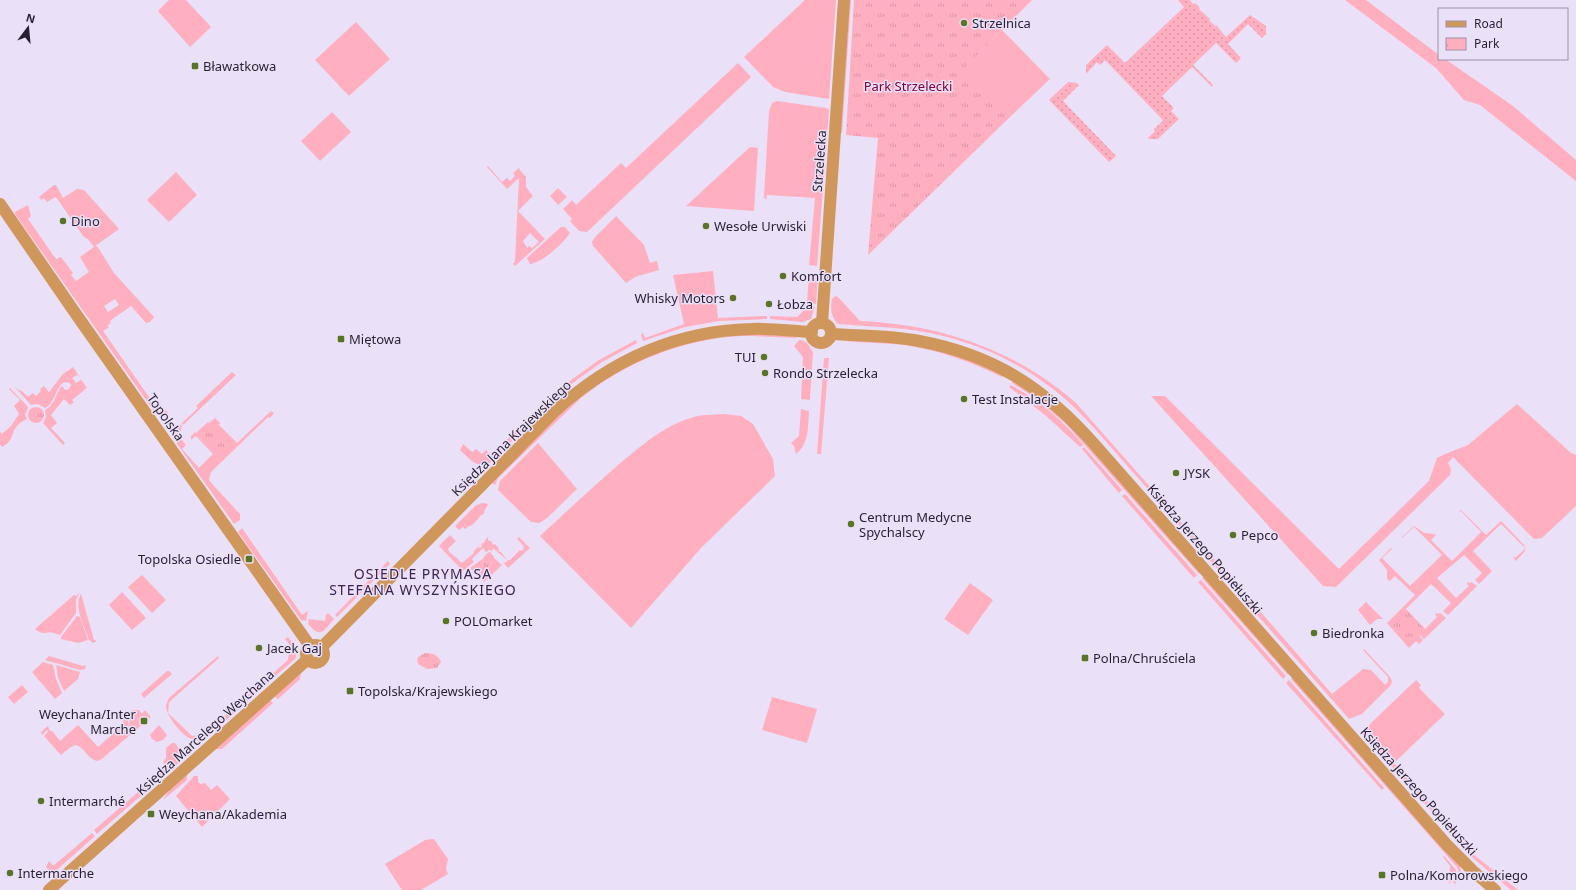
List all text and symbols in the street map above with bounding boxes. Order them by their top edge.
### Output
north arrow [8,8,48,48]
legend [1438,8,1568,60]
text: N [25,9,37,26]
place label: Strzelnica [972,14,1031,32]
text: Road [1474,15,1503,32]
marker: Strzelnica [959,18,969,28]
text: Park [1474,35,1500,52]
place label: Bławatkowa [203,57,276,75]
marker: Bławatkowa [190,61,200,71]
park label: Park Strzelecki [864,77,952,95]
street label: Strzelecka [808,130,830,192]
place label: Dino [71,212,100,230]
marker: Dino [58,216,68,226]
place label: Wesołe Urwiski [714,217,806,235]
marker: Wesołe Urwiski [701,221,711,231]
place label: Komfort [791,267,842,285]
marker: Komfort [778,271,788,281]
place label: Whisky Motors [635,289,725,307]
marker: Whisky Motors [728,293,738,303]
place label: Łobza [777,295,813,313]
marker: Łobza [764,299,774,309]
place label: Miętowa [349,330,401,348]
marker: Miętowa [336,334,346,344]
place label: TUI [735,348,756,366]
marker: TUI [759,352,769,362]
place label: Rondo Strzelecka [773,364,878,382]
marker: Rondo Strzelecka [760,368,770,378]
street label: Księdza Jana Krajewskiego [447,376,575,500]
street label: Topolska [143,390,189,444]
place label: Test Instalacje [972,390,1058,408]
marker: Test Instalacje [959,394,969,404]
place label: JYSK [1182,464,1211,482]
marker: JYSK [1171,468,1181,478]
street label: Księdza Jerzego Popiełuszki [1143,480,1267,618]
place label: Centrum Medycne Spychalscy [859,508,972,541]
marker: Centrum Medycne Spychalscy [846,519,856,529]
place label: Pepco [1241,526,1278,544]
marker: Pepco [1228,530,1238,540]
place label: Topolska Osiedle [138,550,241,568]
marker: Topolska Osiedle [244,554,254,564]
district label: OSIEDLE PRYMASA STEFANA WYSZYŃSKIEGO [329,564,517,599]
place label: POLOmarket [454,612,533,630]
marker: POLOmarket [441,616,451,626]
place label: Biedronka [1322,624,1384,642]
marker: Biedronka [1309,628,1319,638]
place label: Jacek Gaj [265,639,322,657]
marker: Jacek Gaj [254,643,264,653]
place label: Polna/Chruściela [1093,649,1196,667]
marker: Polna/Chruściela [1080,653,1090,663]
street label: Księdza Marcelego Weychana [132,665,278,799]
place label: Topolska/Krajewskiego [358,682,498,700]
marker: Topolska/Krajewskiego [345,686,355,696]
place label: Weychana/Inter Marche [39,705,137,738]
marker: Weychana/Inter Marche [139,716,149,726]
street label: Księdza Jerzego Popiełuszki [1356,723,1482,859]
place label: Intermarché [49,792,125,810]
marker: Intermarché [36,796,46,806]
place label: Weychana/Akademia [159,805,287,823]
marker: Weychana/Akademia [146,809,156,819]
place label: Intermarche [18,864,94,882]
place label: Polna/Komorowskiego [1390,866,1528,884]
marker: Intermarche [5,868,15,878]
marker: Polna/Komorowskiego [1377,870,1387,880]

